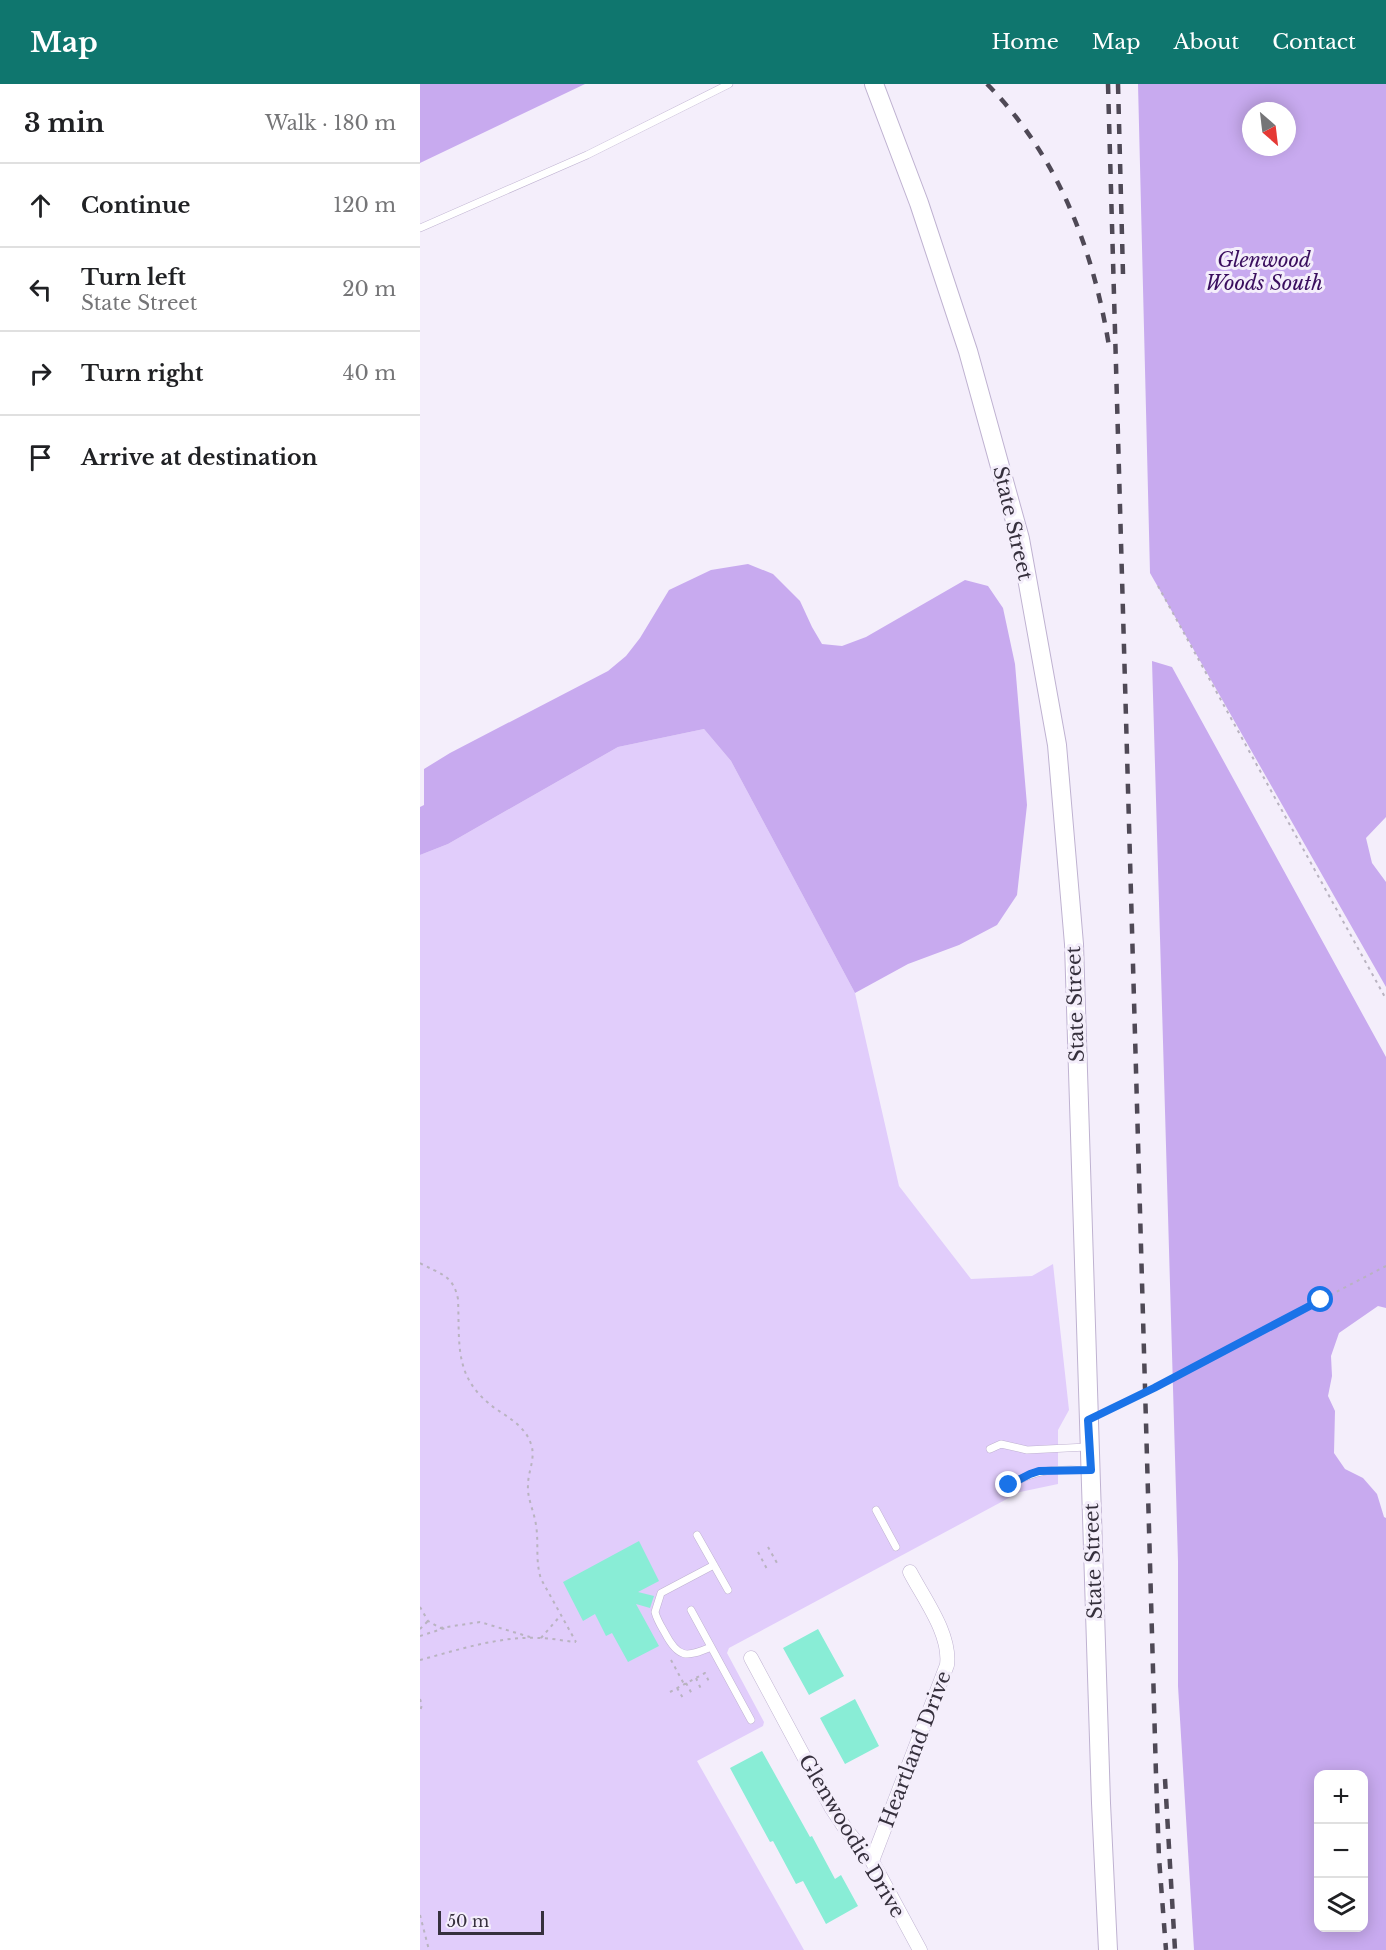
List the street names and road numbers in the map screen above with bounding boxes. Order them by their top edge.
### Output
street label: State Street [988,464,1038,583]
street label: State Street [1061,945,1089,1063]
street label: State Street [1079,1502,1107,1620]
street label: Heartland Drive [874,1667,956,1831]
street label: Glenwoodie Drive [794,1750,910,1922]

